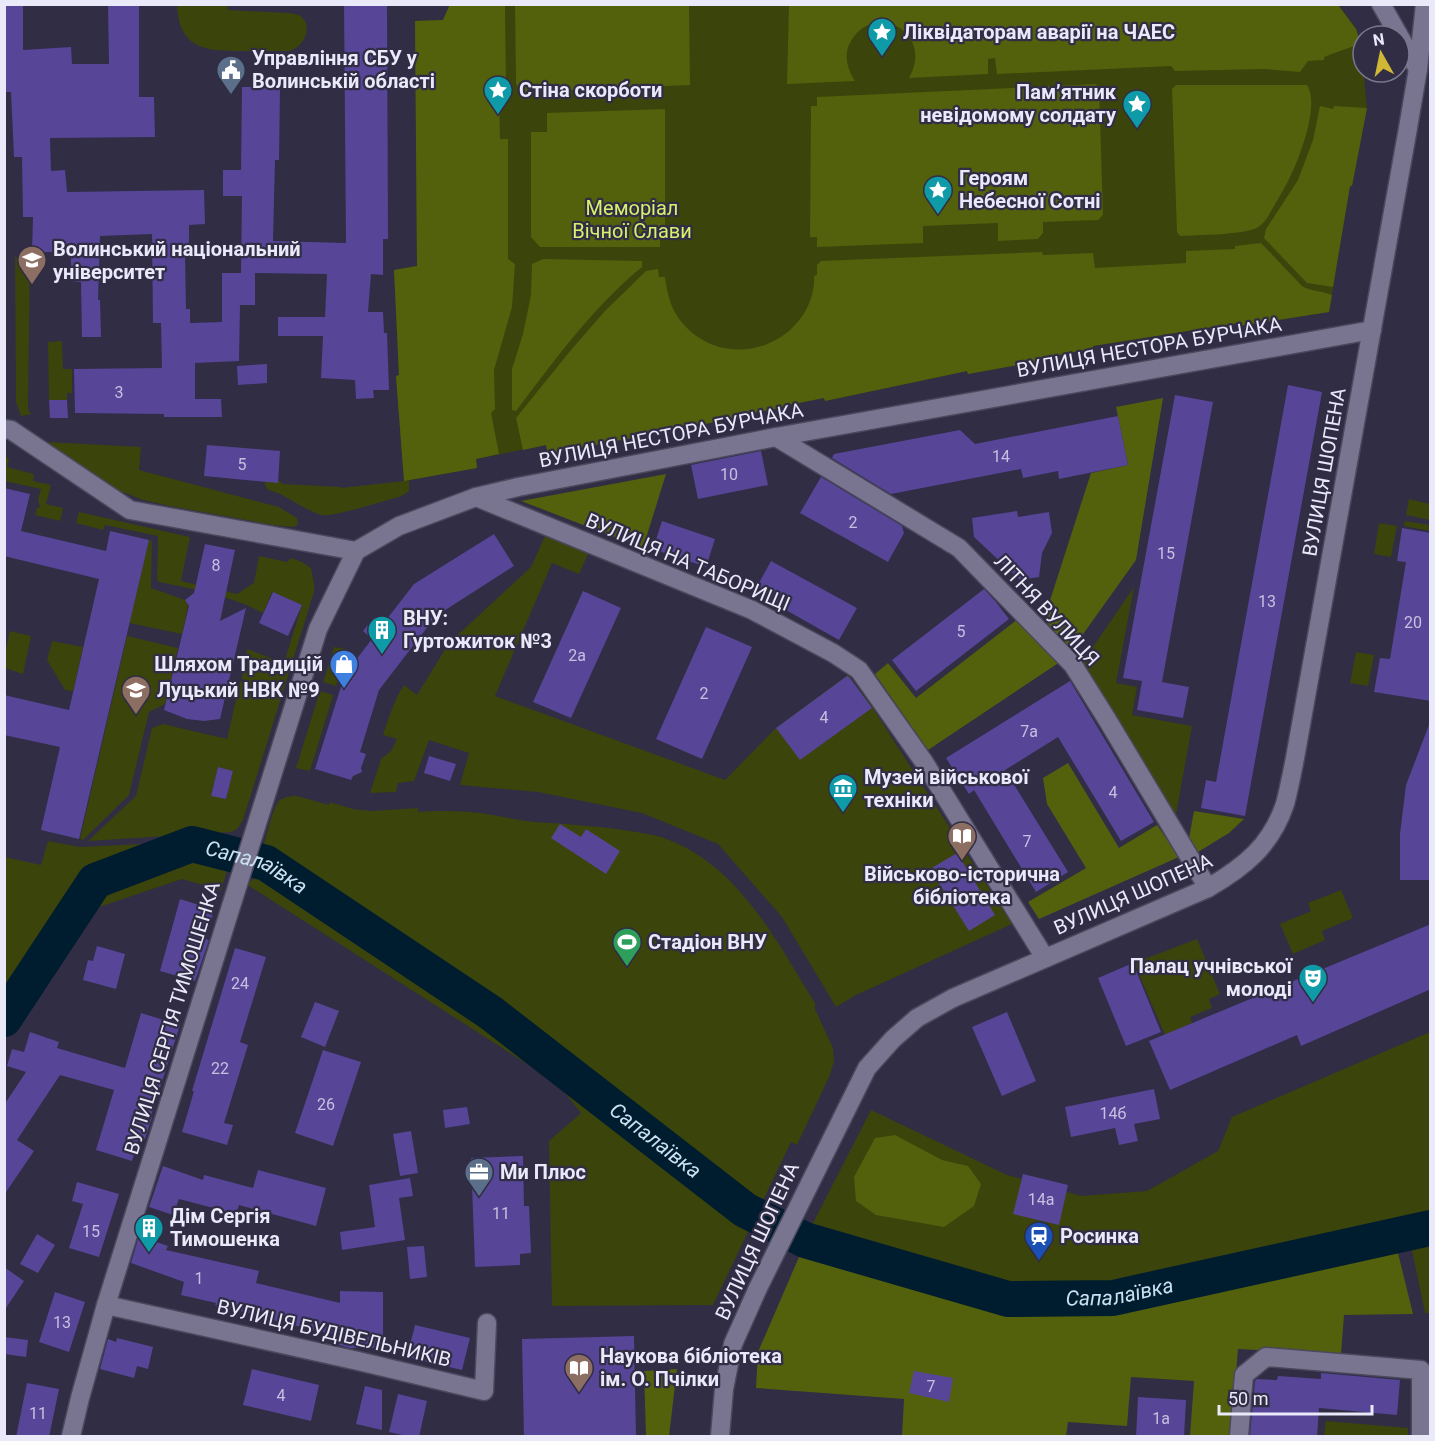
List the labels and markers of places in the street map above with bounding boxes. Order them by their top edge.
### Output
place icon: Ліквідаторам аварії на ЧАЕС [866,16,898,58]
place label: Ліквідаторам аварії на ЧАЕС [903,20,1175,44]
place label: Управління СБУ у Волинській області [252,46,435,93]
public building icon: Управління СБУ у Волинській області [215,54,247,96]
place icon: Стіна скорботи [482,74,514,116]
place label: Стіна скорботи [519,78,662,102]
place label: Пам’ятник невідомому солдату [920,80,1117,127]
place icon: Пам’ятник невідомому солдату [1121,88,1153,130]
place label: Героям Небесної Сотні [959,166,1101,213]
place icon: Героям Небесної Сотні [922,174,954,216]
place label: Волинський національний університет [53,237,301,284]
school or university icon: Волинський національний університет [16,244,48,286]
place label: ВНУ: Гуртожиток №3 [403,606,552,653]
building icon: ВНУ: Гуртожиток №3 [366,614,398,656]
shop icon: Шляхом Традицій [328,648,360,690]
place label: Шляхом Традицій [154,652,323,676]
school or university icon: Луцький НВК №9 [120,674,152,716]
place label: Луцький НВК №9 [157,678,320,702]
place label: Музей військової техніки [864,765,1030,812]
museum icon: Музей військової техніки [827,772,859,814]
library icon: Військово-історична бібліотека [946,820,978,862]
place label: Військово-історична бібліотека [864,862,1060,909]
sports icon: Стадіон ВНУ [611,926,643,968]
place label: Стадіон ВНУ [648,930,767,954]
place label: Палац учнівської молоді [1130,954,1294,1001]
theatre icon: Палац учнівської молоді [1297,962,1329,1004]
office icon: Ми Плюс [463,1156,495,1198]
place label: Ми Плюс [500,1160,586,1184]
place label: Дім Сергія Тимошенка [170,1204,280,1251]
building icon: Дім Сергія Тимошенка [133,1212,165,1254]
station icon: Росинка [1023,1220,1055,1262]
place label: Росинка [1060,1224,1139,1248]
place label: Наукова бібліотека ім. О. Пчілки [600,1344,782,1391]
library icon: Наукова бібліотека ім. О. Пчілки [563,1352,595,1394]

